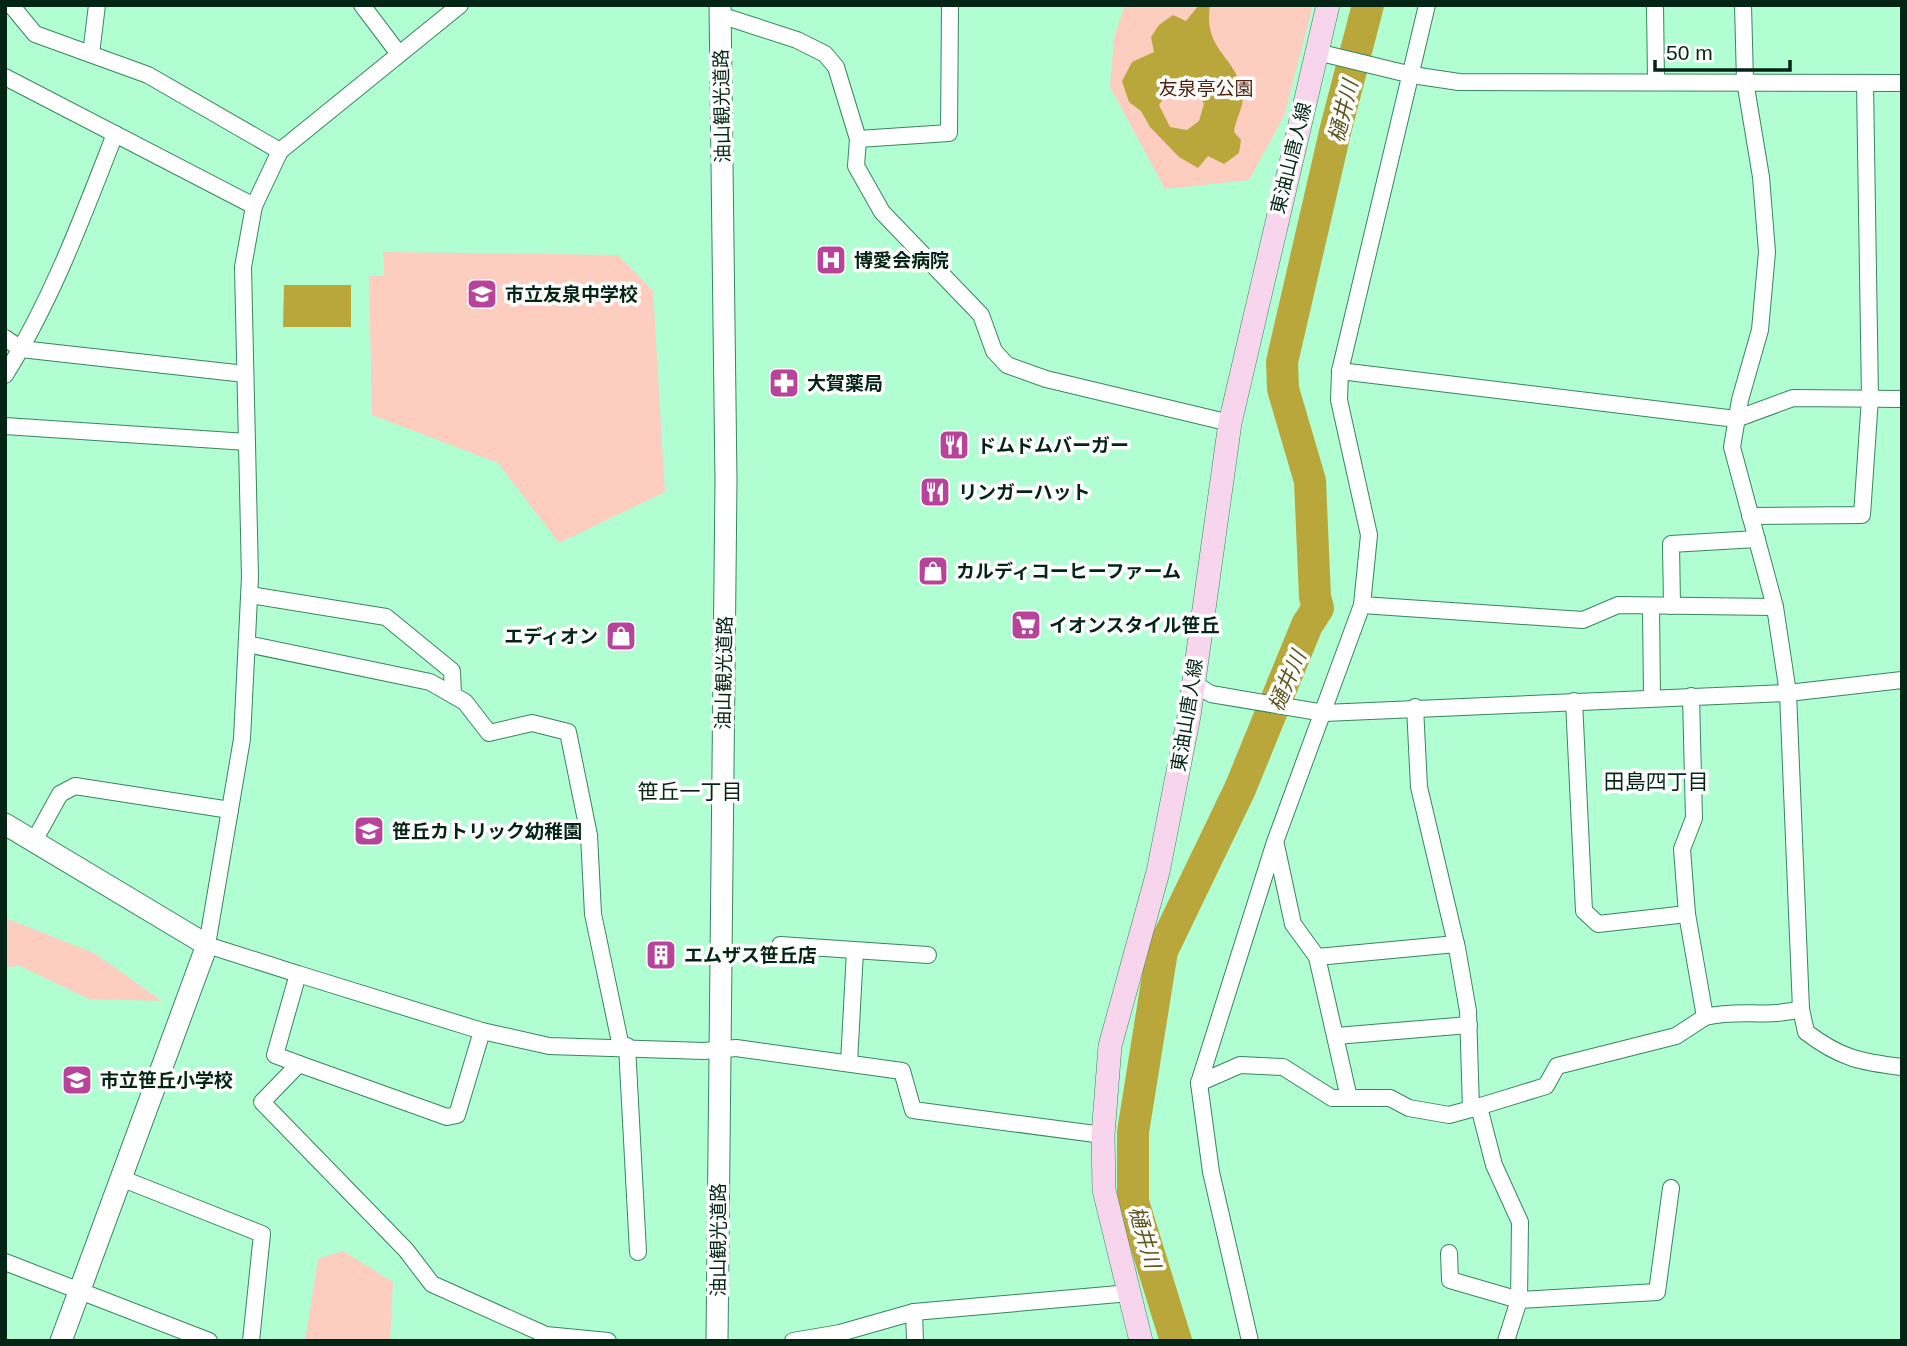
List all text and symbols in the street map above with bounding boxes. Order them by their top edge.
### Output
scale bar [1655,28,1790,72]
text: 50 m [1666,41,1713,64]
street label: 油山観光道路 [711,49,733,163]
water label: 樋井川 [1324,76,1362,144]
park label: 友泉亭公園 [1158,78,1254,99]
street label: 東油山唐人線 [1267,100,1315,216]
hospital icon: 博愛会病院 [814,243,848,277]
place label: 博愛会病院 [854,250,949,271]
school or university icon: 市立友泉中学校 [465,277,499,311]
place label: 市立友泉中学校 [505,284,638,305]
pharmacy icon: 大賀薬局 [767,366,801,400]
place label: 大賀薬局 [807,373,883,394]
restaurant icon: ドムドムバーガー [937,428,971,462]
place label: ドムドムバーガー [977,435,1129,456]
restaurant icon: リンガーハット [918,475,952,509]
place label: リンガーハット [958,482,1091,503]
shop icon: カルディコーヒーファーム [916,554,950,588]
place label: カルディコーヒーファーム [956,561,1181,582]
supermarket icon: イオンスタイル笹丘 [1009,608,1043,642]
place label: イオンスタイル笹丘 [1049,615,1220,636]
street label: 油山観光道路 [713,616,735,730]
shop icon: エディオン [604,619,638,653]
place label: エディオン [504,626,598,647]
water label: 樋井川 [1264,646,1311,714]
street label: 東油山唐人線 [1168,657,1206,773]
district label: 田島四丁目 [1604,770,1709,793]
district label: 笹丘一丁目 [638,780,743,803]
school or university icon: 笹丘カトリック幼稚園 [352,814,386,848]
place label: 笹丘カトリック幼稚園 [392,821,582,842]
building icon: エムザス笹丘店 [644,938,678,972]
place label: エムザス笹丘店 [684,945,817,966]
school or university icon: 市立笹丘小学校 [60,1063,94,1097]
place label: 市立笹丘小学校 [100,1070,233,1091]
street label: 油山観光道路 [708,1183,729,1297]
water label: 樋井川 [1125,1204,1165,1272]

